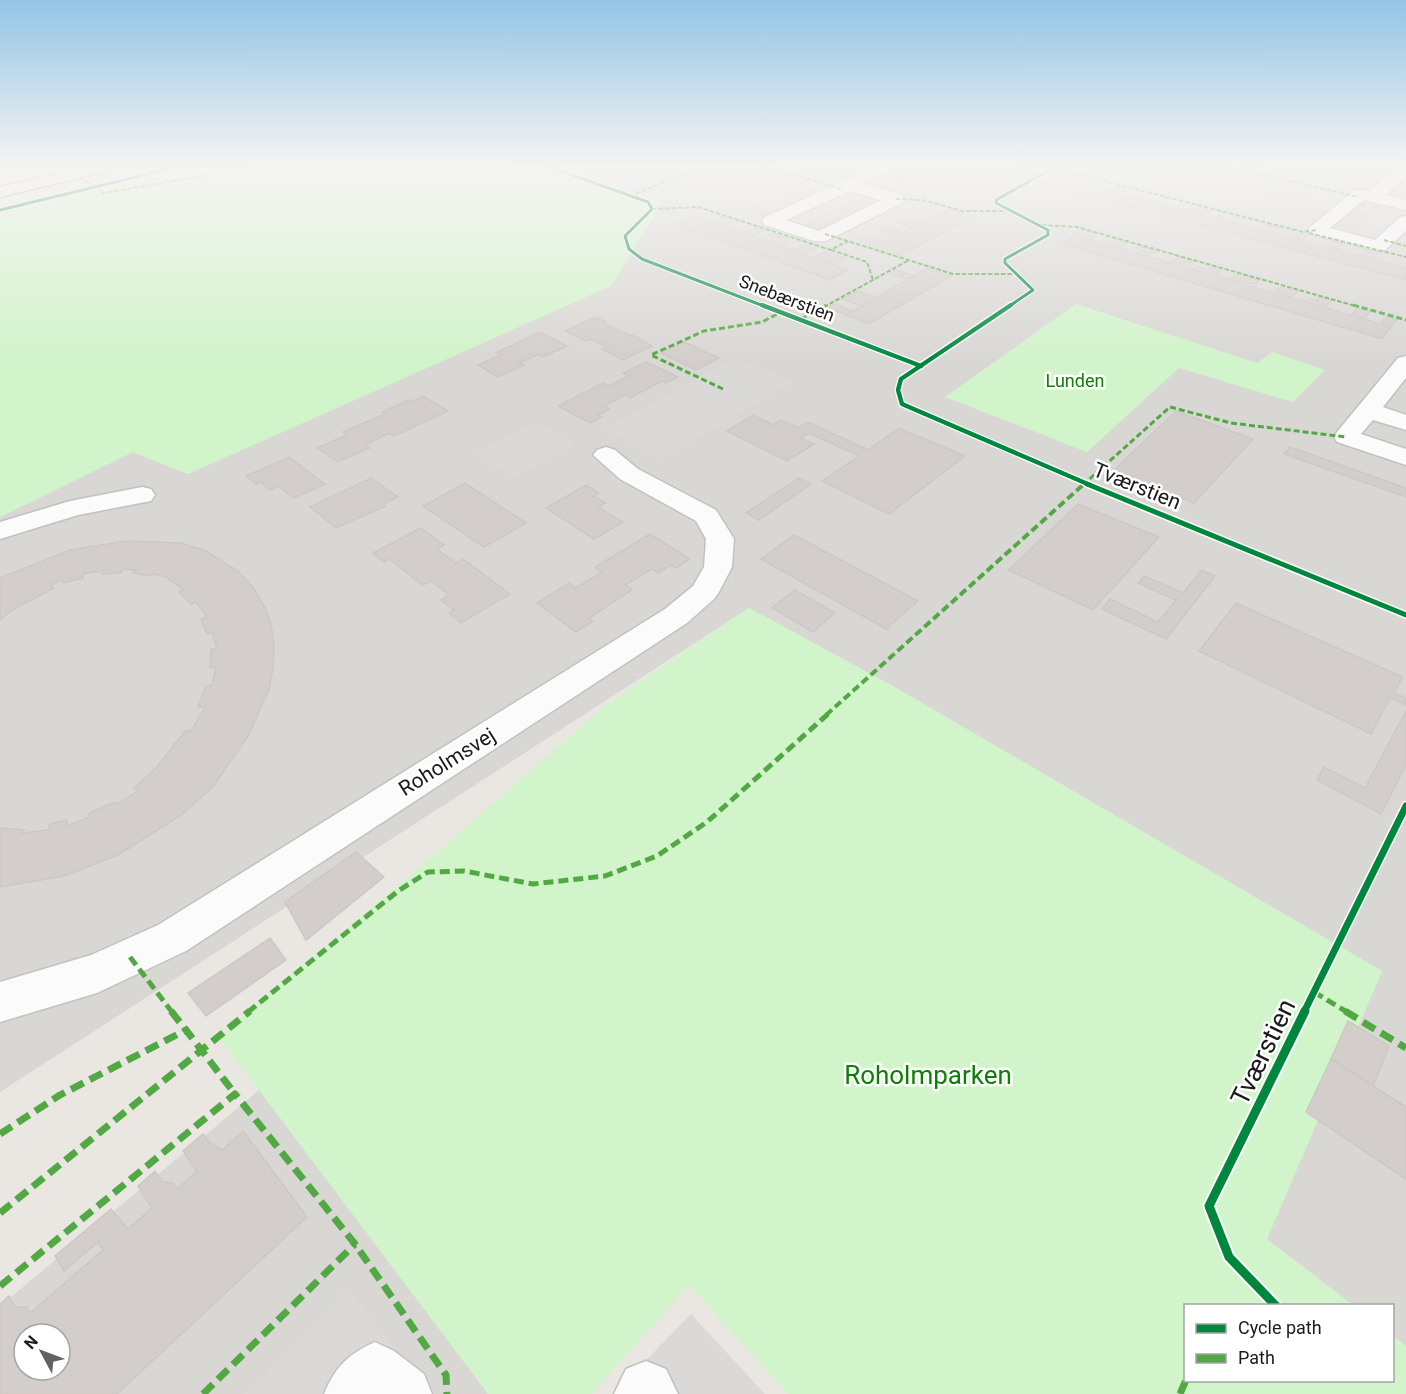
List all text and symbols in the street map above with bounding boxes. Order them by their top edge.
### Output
street label: Snebærstien [736,270,838,326]
park label: Lunden [1046,370,1104,391]
street label: Tværstien [1090,458,1184,514]
street label: Roholmsvej [394,723,500,801]
street label: Tværstien [1224,994,1302,1110]
park label: Roholmparken [844,1060,1012,1090]
legend [1184,1304,1394,1382]
text: Cycle path [1238,1317,1322,1338]
north arrow [12,1322,72,1382]
text: N [20,1332,42,1353]
text: Path [1238,1347,1275,1368]

